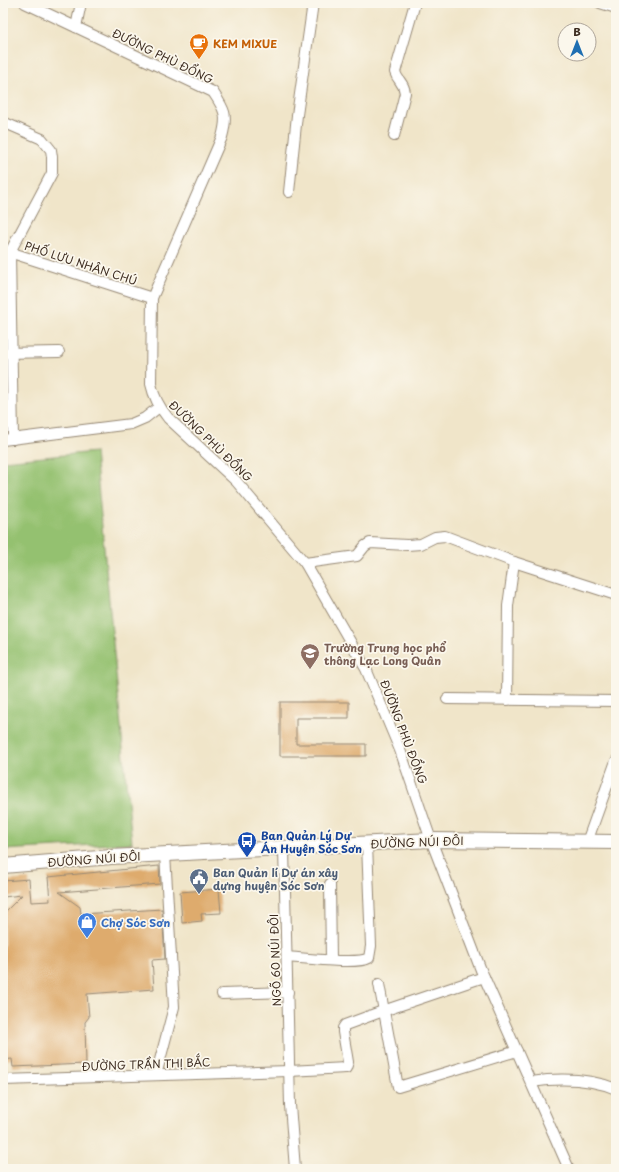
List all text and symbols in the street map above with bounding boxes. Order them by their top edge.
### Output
north arrow [557,22,597,62]
text: B [573,23,581,40]
street label: ĐƯỜNG PHÙ ĐỔNG [109,24,217,88]
cafe icon: KEM MIXUE [188,32,210,60]
place label: KEM MIXUE [213,35,277,52]
street label: PHỐ LƯU NHÂN CHÚ [23,237,140,289]
street label: ĐƯỜNG PHÙ ĐỔNG [165,396,257,486]
place label: Trường Trung học phổ thông Lạc Long Quân [324,639,446,669]
school or university icon: Trường Trung học phổ thông Lạc Long Quân [299,642,321,670]
street label: ĐƯỜNG PHÙ ĐỔNG [376,677,432,787]
place label: Ban Quản Lý Dự Án Huyện Sóc Sơn [261,827,362,857]
bus stop icon: Ban Quản Lý Dự Án Huyện Sóc Sơn [236,830,258,858]
street label: ĐƯỜNG NÚI ĐÔI [370,832,464,852]
street label: ĐƯỜNG NÚI ĐÔI [47,847,141,871]
place label: Ban Quản lí Dự án xây dựng huyện Sóc Sơn [213,864,338,894]
public building icon: Ban Quản lí Dự án xây dựng huyện Sóc Sơn [188,867,210,895]
shop icon: Chợ Sóc Sơn [76,911,98,939]
street label: NGÕ 60 NÚI ĐÔI [265,913,285,1007]
place label: Chợ Sóc Sơn [101,914,170,931]
street label: ĐƯỜNG TRẦN THỊ BẮC [81,1052,211,1075]

